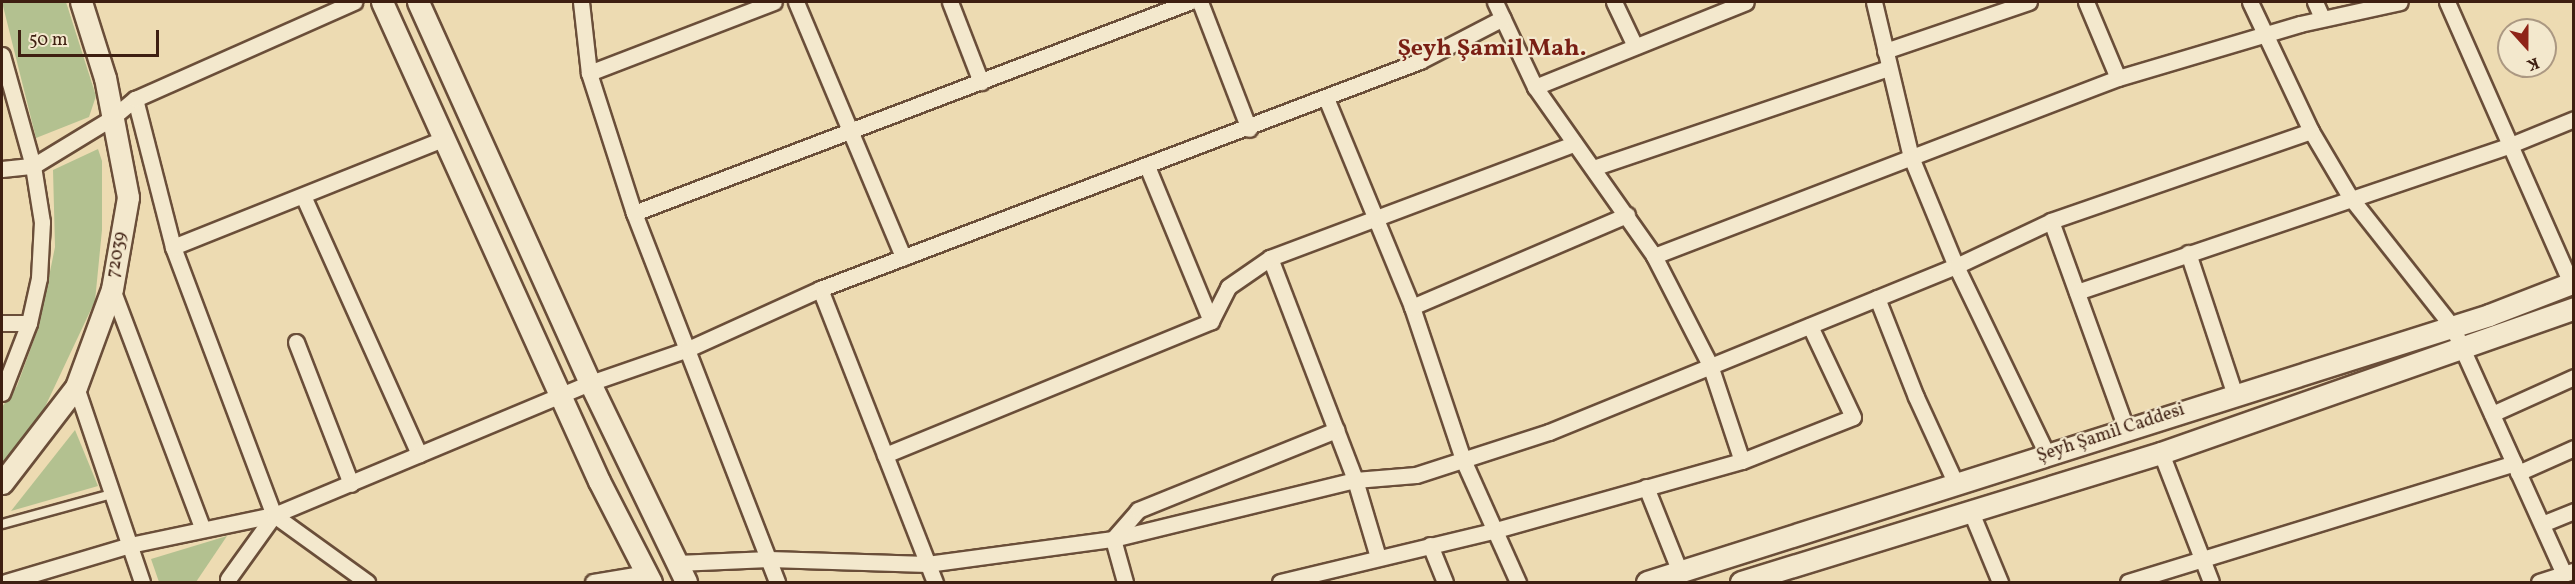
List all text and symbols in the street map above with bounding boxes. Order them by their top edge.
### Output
scale bar [21,18,162,56]
north arrow [2497,18,2557,78]
text: 50 m [29,28,68,53]
district label: Şeyh Şamil Mah. [1397,36,1587,64]
text: K [2523,51,2542,75]
street label: 72039 [103,230,133,280]
street label: Şeyh Şamil Caddesi [2034,400,2188,468]

